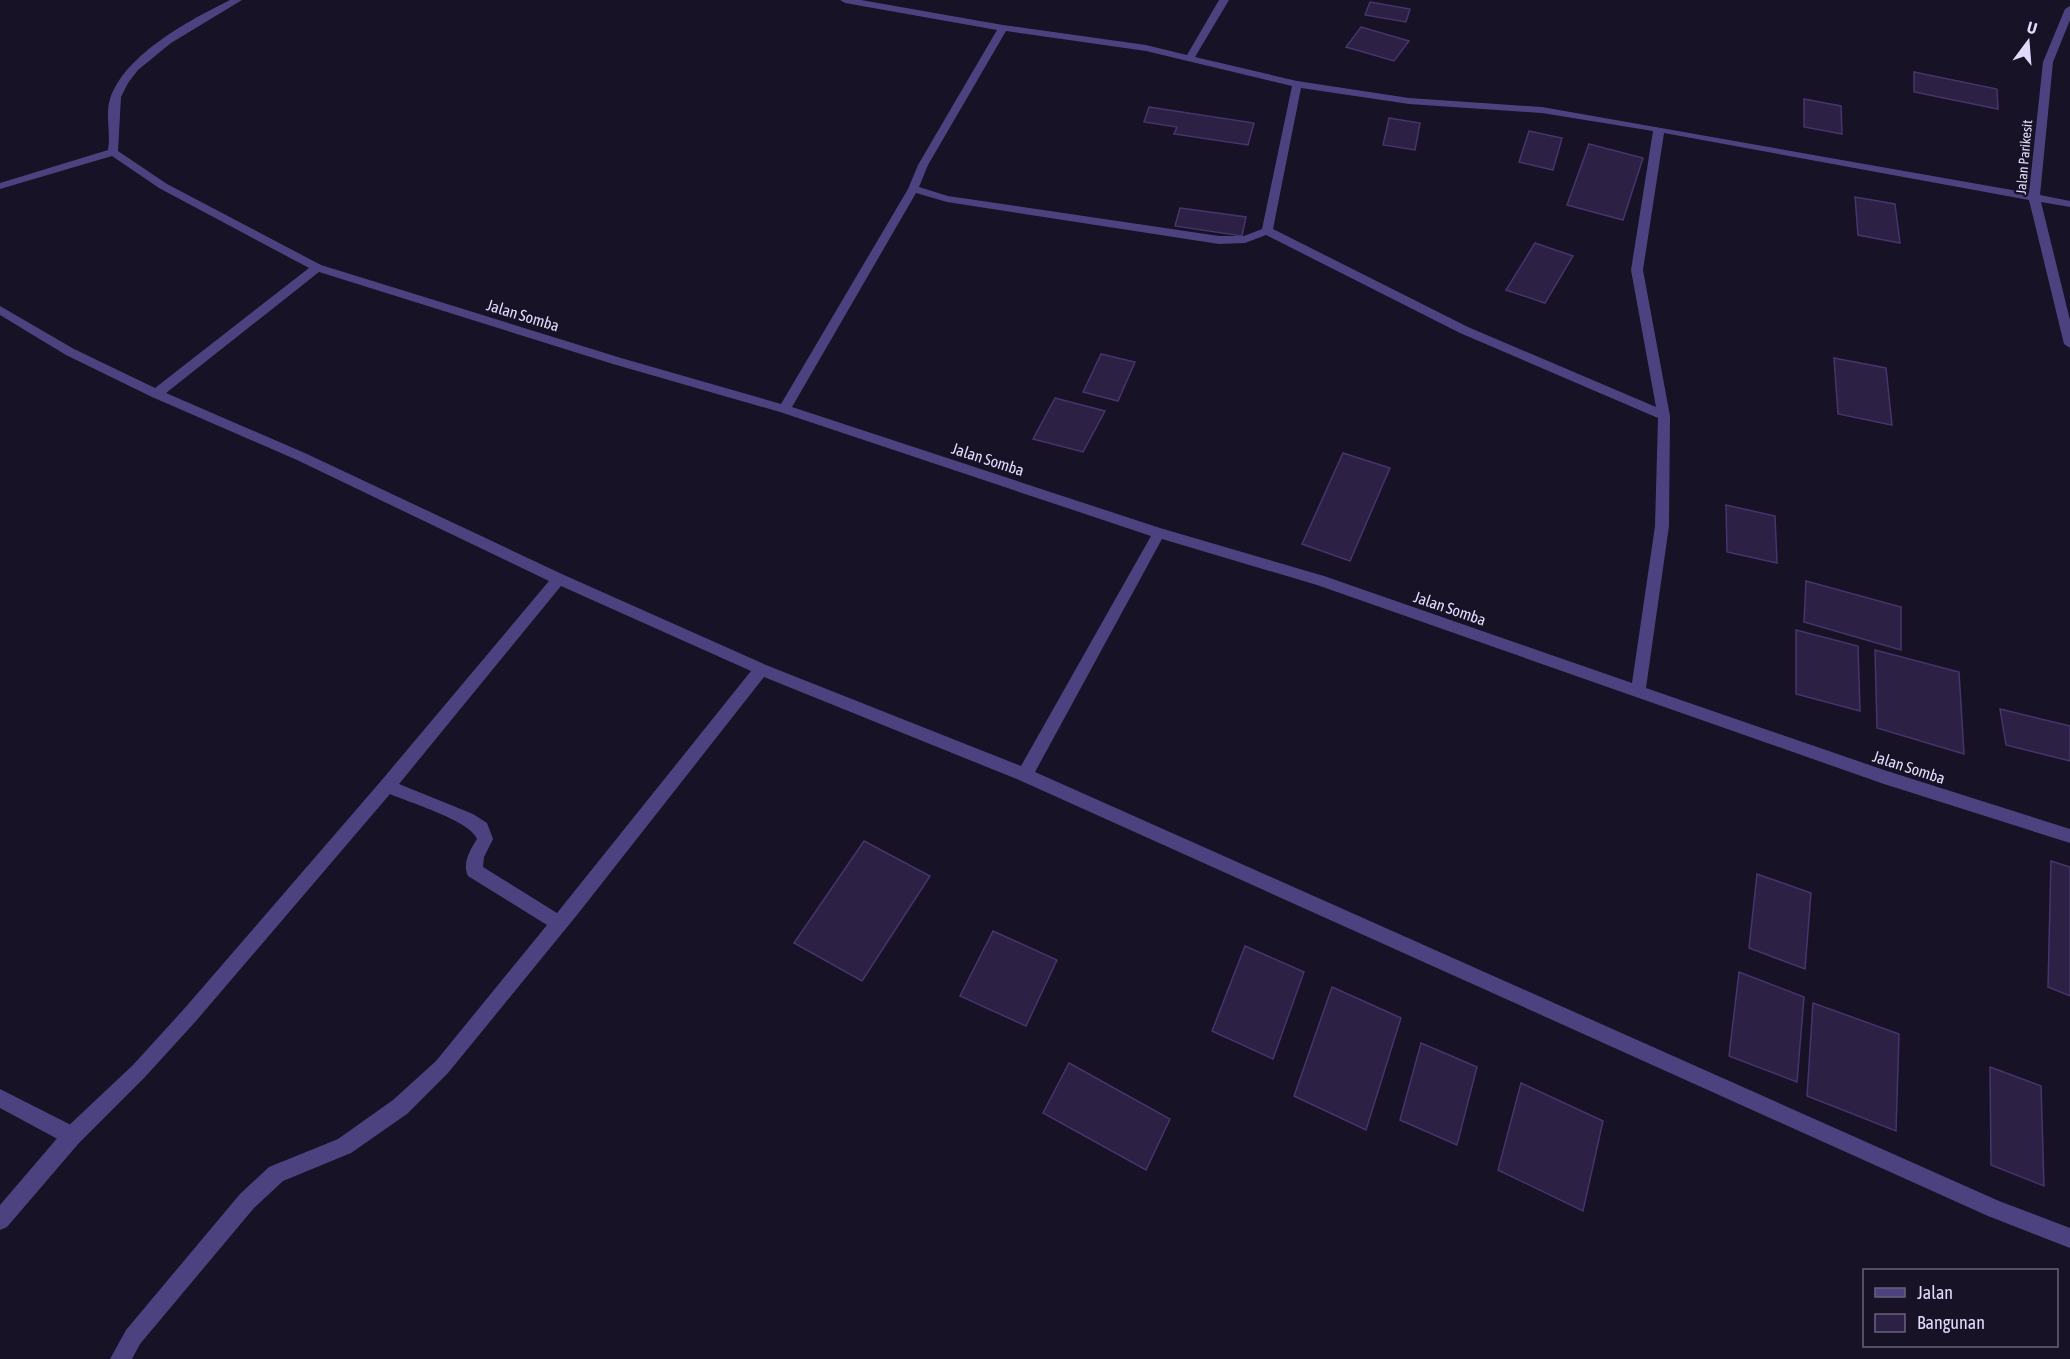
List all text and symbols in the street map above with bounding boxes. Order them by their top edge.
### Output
north arrow [1998,12,2058,72]
text: U [2025,18,2039,38]
street label: Jalan Parikesit [2013,119,2035,195]
street label: Jalan Somba [485,295,561,335]
street label: Jalan Somba [950,439,1026,479]
street label: Jalan Somba [1412,587,1488,629]
street label: Jalan Somba [1871,747,1947,787]
legend [1863,1269,2058,1347]
text: Jalan [1917,1282,1953,1303]
text: Bangunan [1917,1312,1985,1333]

